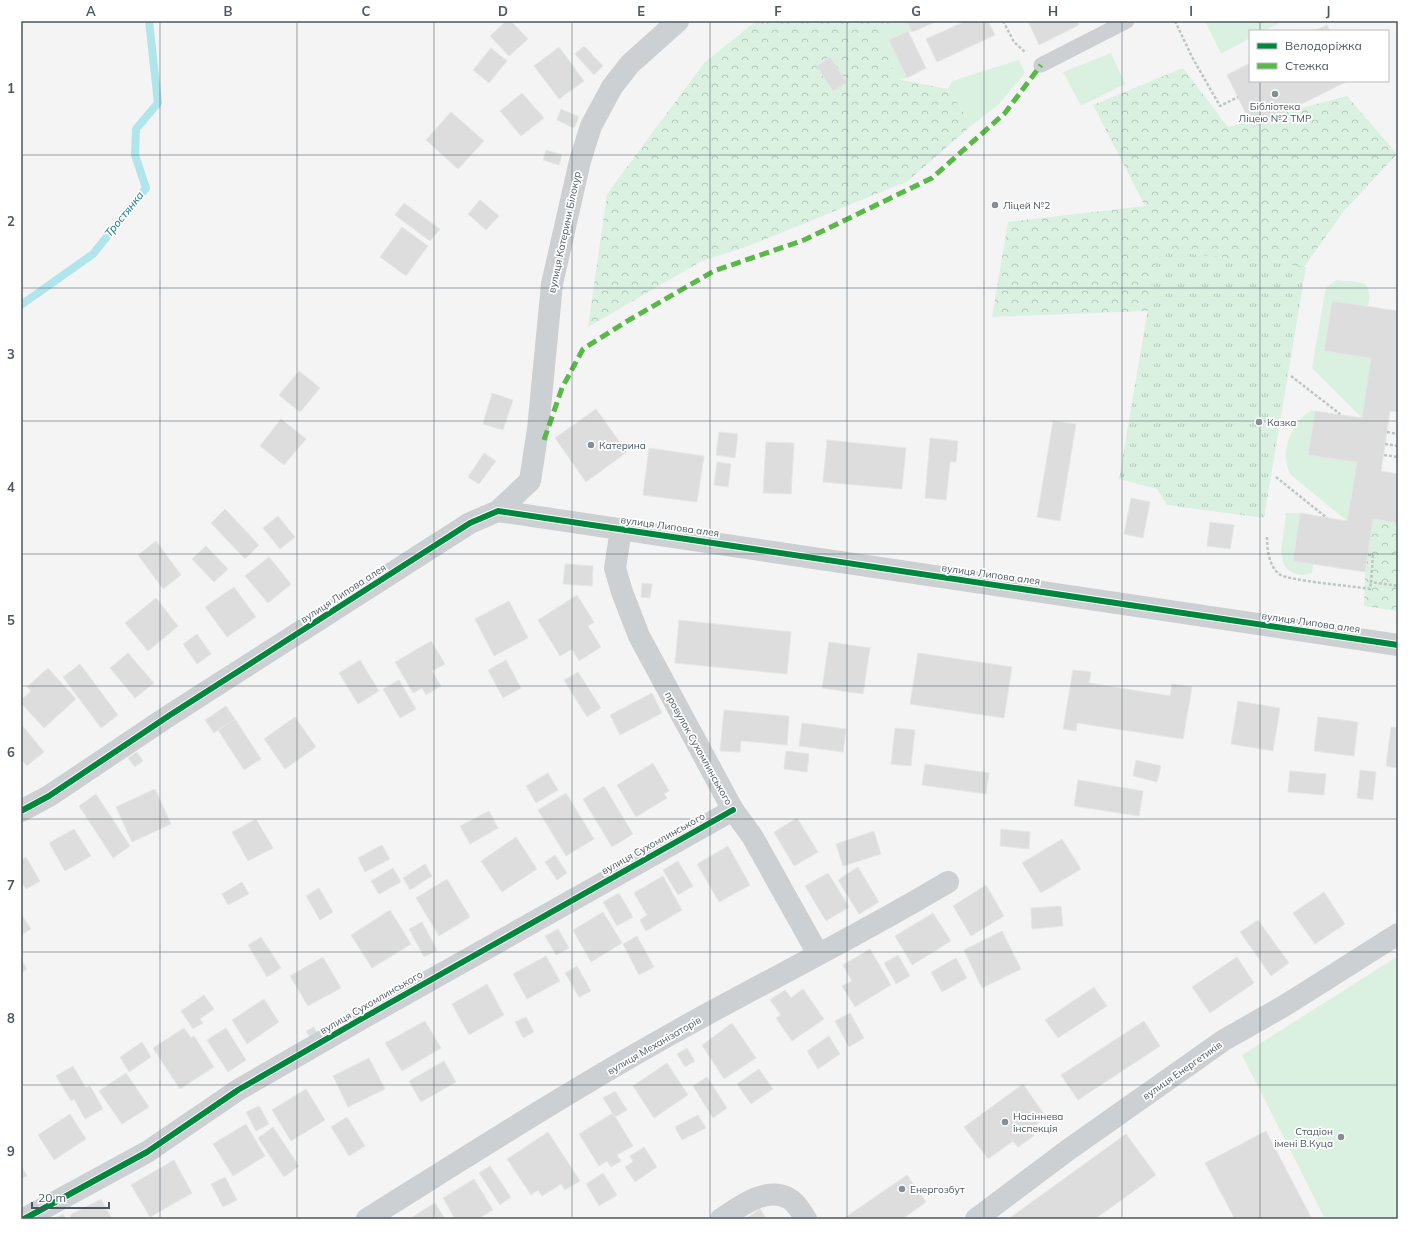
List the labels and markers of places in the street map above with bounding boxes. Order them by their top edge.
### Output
marker: Бібліотека Ліцею №2 ТМР [1270,89,1280,99]
place label: Бібліотека Ліцею №2 ТМР [1239,100,1312,125]
place label: Ліцей №2 [1003,199,1050,212]
marker: Ліцей №2 [990,200,1000,210]
place label: Казка [1267,416,1296,429]
marker: Казка [1254,417,1264,427]
place label: Катерина [599,439,646,452]
marker: Катерина [586,440,596,450]
place label: Насіннева інспекція [1013,1110,1063,1135]
marker: Насіннева інспекція [1000,1117,1010,1127]
place label: Стадіон імені В.Куца [1274,1125,1333,1150]
marker: Стадіон імені В.Куца [1336,1132,1346,1142]
place label: Енергозбут [910,1183,965,1196]
marker: Енергозбут [897,1184,907,1194]

